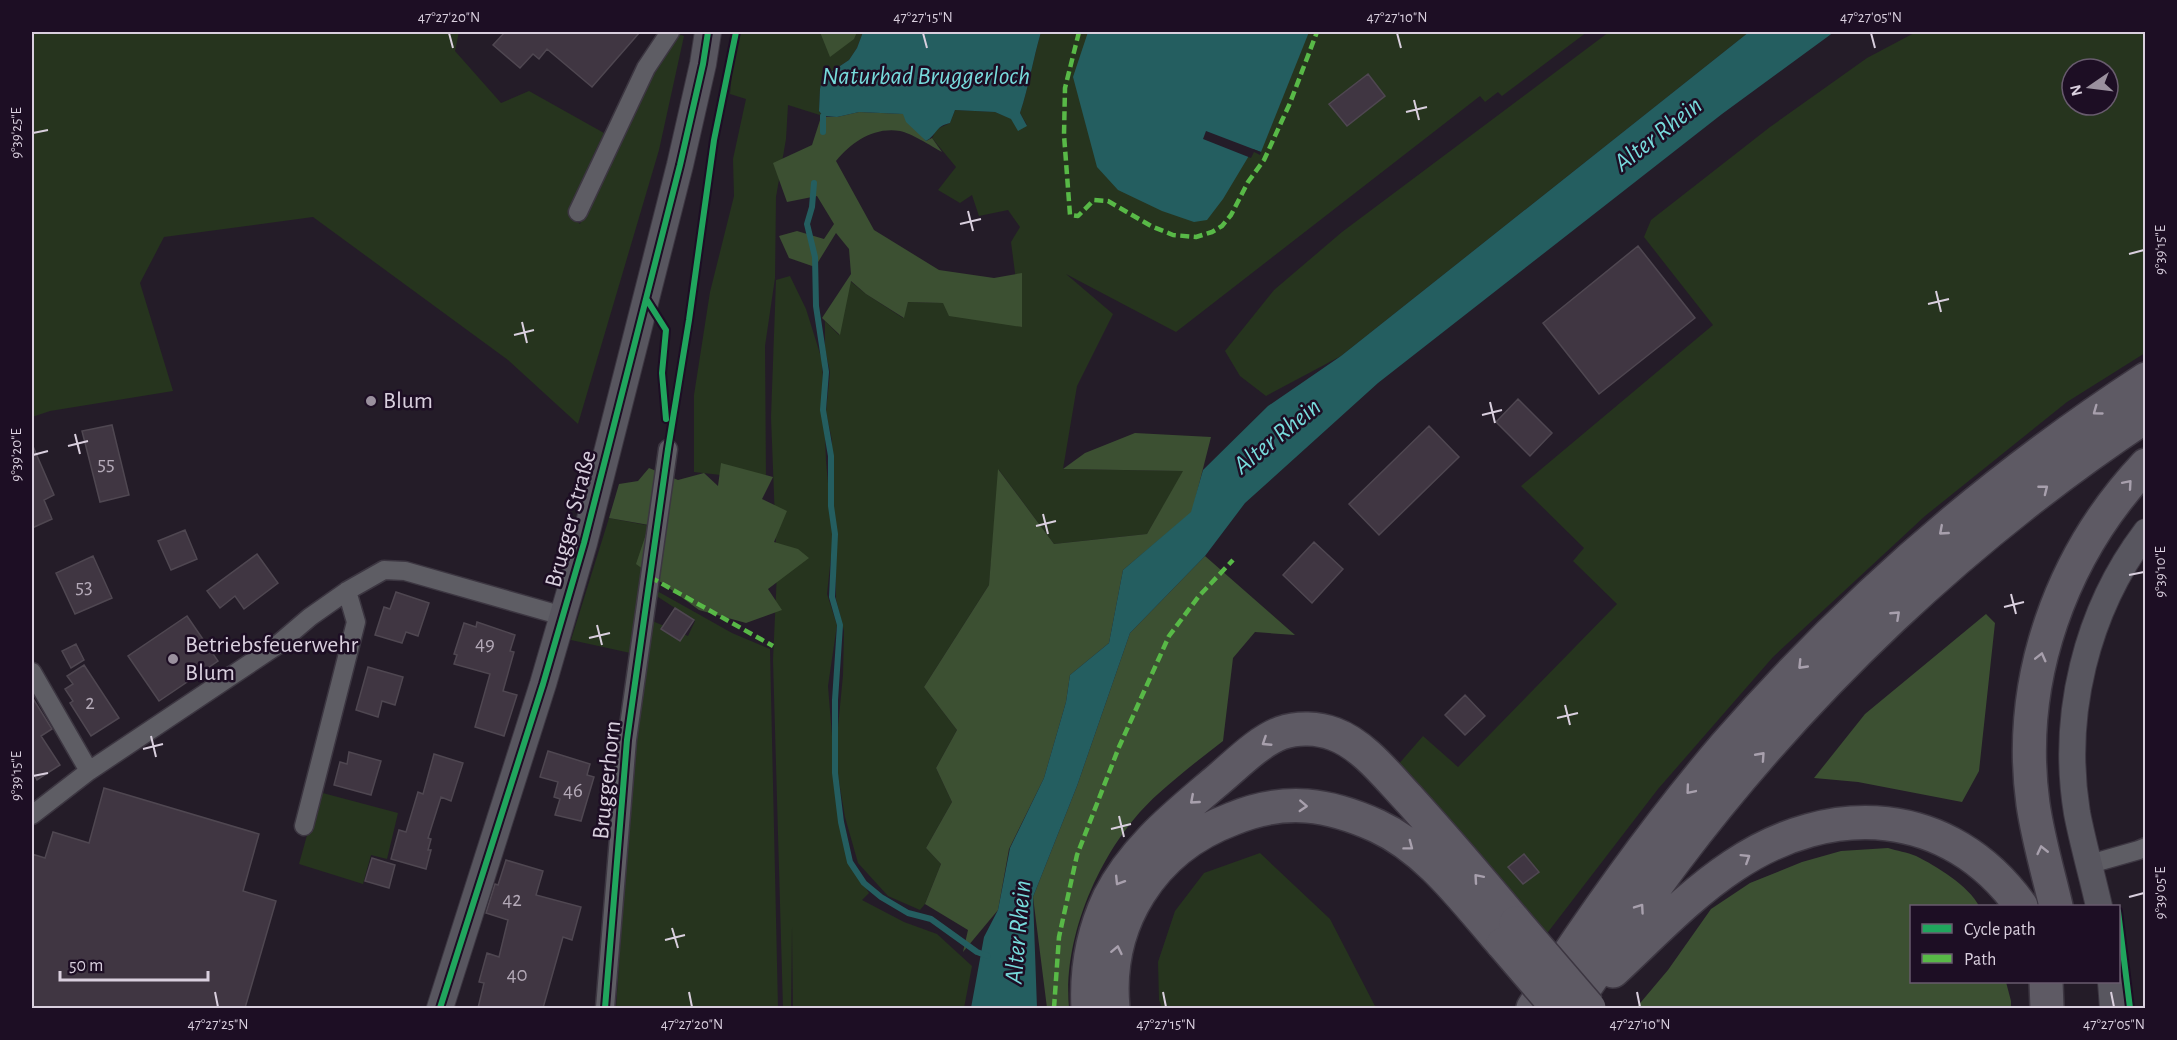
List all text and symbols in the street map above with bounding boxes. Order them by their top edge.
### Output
text: 47°27'20"N [418,10,480,25]
text: 47°27'15"N [893,10,953,25]
text: 47°27'10"N [1367,10,1427,25]
text: 47°27'05"N [1840,10,1902,25]
north arrow [2060,57,2120,117]
water label: Naturbad Bruggerloch [822,63,1030,89]
text: N [2067,83,2086,98]
water label: Alter Rhein [1608,92,1707,177]
text: 9°39'25"E [9,107,24,159]
text: 9°39'15"E [2153,225,2168,275]
place label: Blum [383,389,433,413]
water label: Alter Rhein [1228,393,1326,479]
marker: Blum [364,394,378,408]
one-way arrow [2092,404,2103,415]
text: 9°39'20"E [9,428,24,482]
street label: Brugger Straße [541,448,601,590]
house number: 55 [97,453,115,474]
one-way arrow [2121,480,2132,491]
one-way arrow [2038,485,2049,496]
one-way arrow [1939,524,1950,535]
text: 9°39'10"E [2153,546,2168,598]
house number: 53 [75,576,93,597]
one-way arrow [1889,611,1900,622]
place label: Betriebsfeuerwehr Blum [185,633,359,685]
house number: 49 [475,633,495,654]
marker: Betriebsfeuerwehr Blum [166,652,180,666]
one-way arrow [2034,652,2047,662]
one-way arrow [1798,657,1809,668]
house number: 2 [85,692,95,713]
street label: Bruggerhorn [589,720,625,840]
one-way arrow [1262,735,1273,746]
text: 9°39'15"E [9,751,24,801]
one-way arrow [1754,752,1765,763]
house number: 46 [563,780,583,801]
one-way arrow [1686,783,1697,794]
one-way arrow [1190,793,1201,804]
one-way arrow [1299,800,1308,813]
one-way arrow [1402,839,1413,850]
one-way arrow [2036,845,2049,855]
one-way arrow [1739,854,1750,865]
text: 9°39'05"E [2153,867,2168,919]
one-way arrow [1475,874,1486,885]
one-way arrow [1115,875,1127,885]
water label: Alter Rhein [1000,879,1035,986]
house number: 42 [502,889,522,910]
one-way arrow [1633,904,1644,915]
legend [1910,905,2120,983]
text: Cycle path [1964,921,2036,939]
scale bar [60,944,208,982]
one-way arrow [1109,946,1122,956]
text: Path [1964,951,1996,969]
text: 50 m [69,957,103,975]
house number: 40 [506,964,528,985]
text: 47°27'25"N [188,1017,248,1032]
text: 47°27'20"N [661,1017,723,1032]
text: 47°27'15"N [1136,1017,1196,1032]
text: 47°27'10"N [1610,1017,1670,1032]
text: 47°27'05"N [2083,1017,2145,1032]

